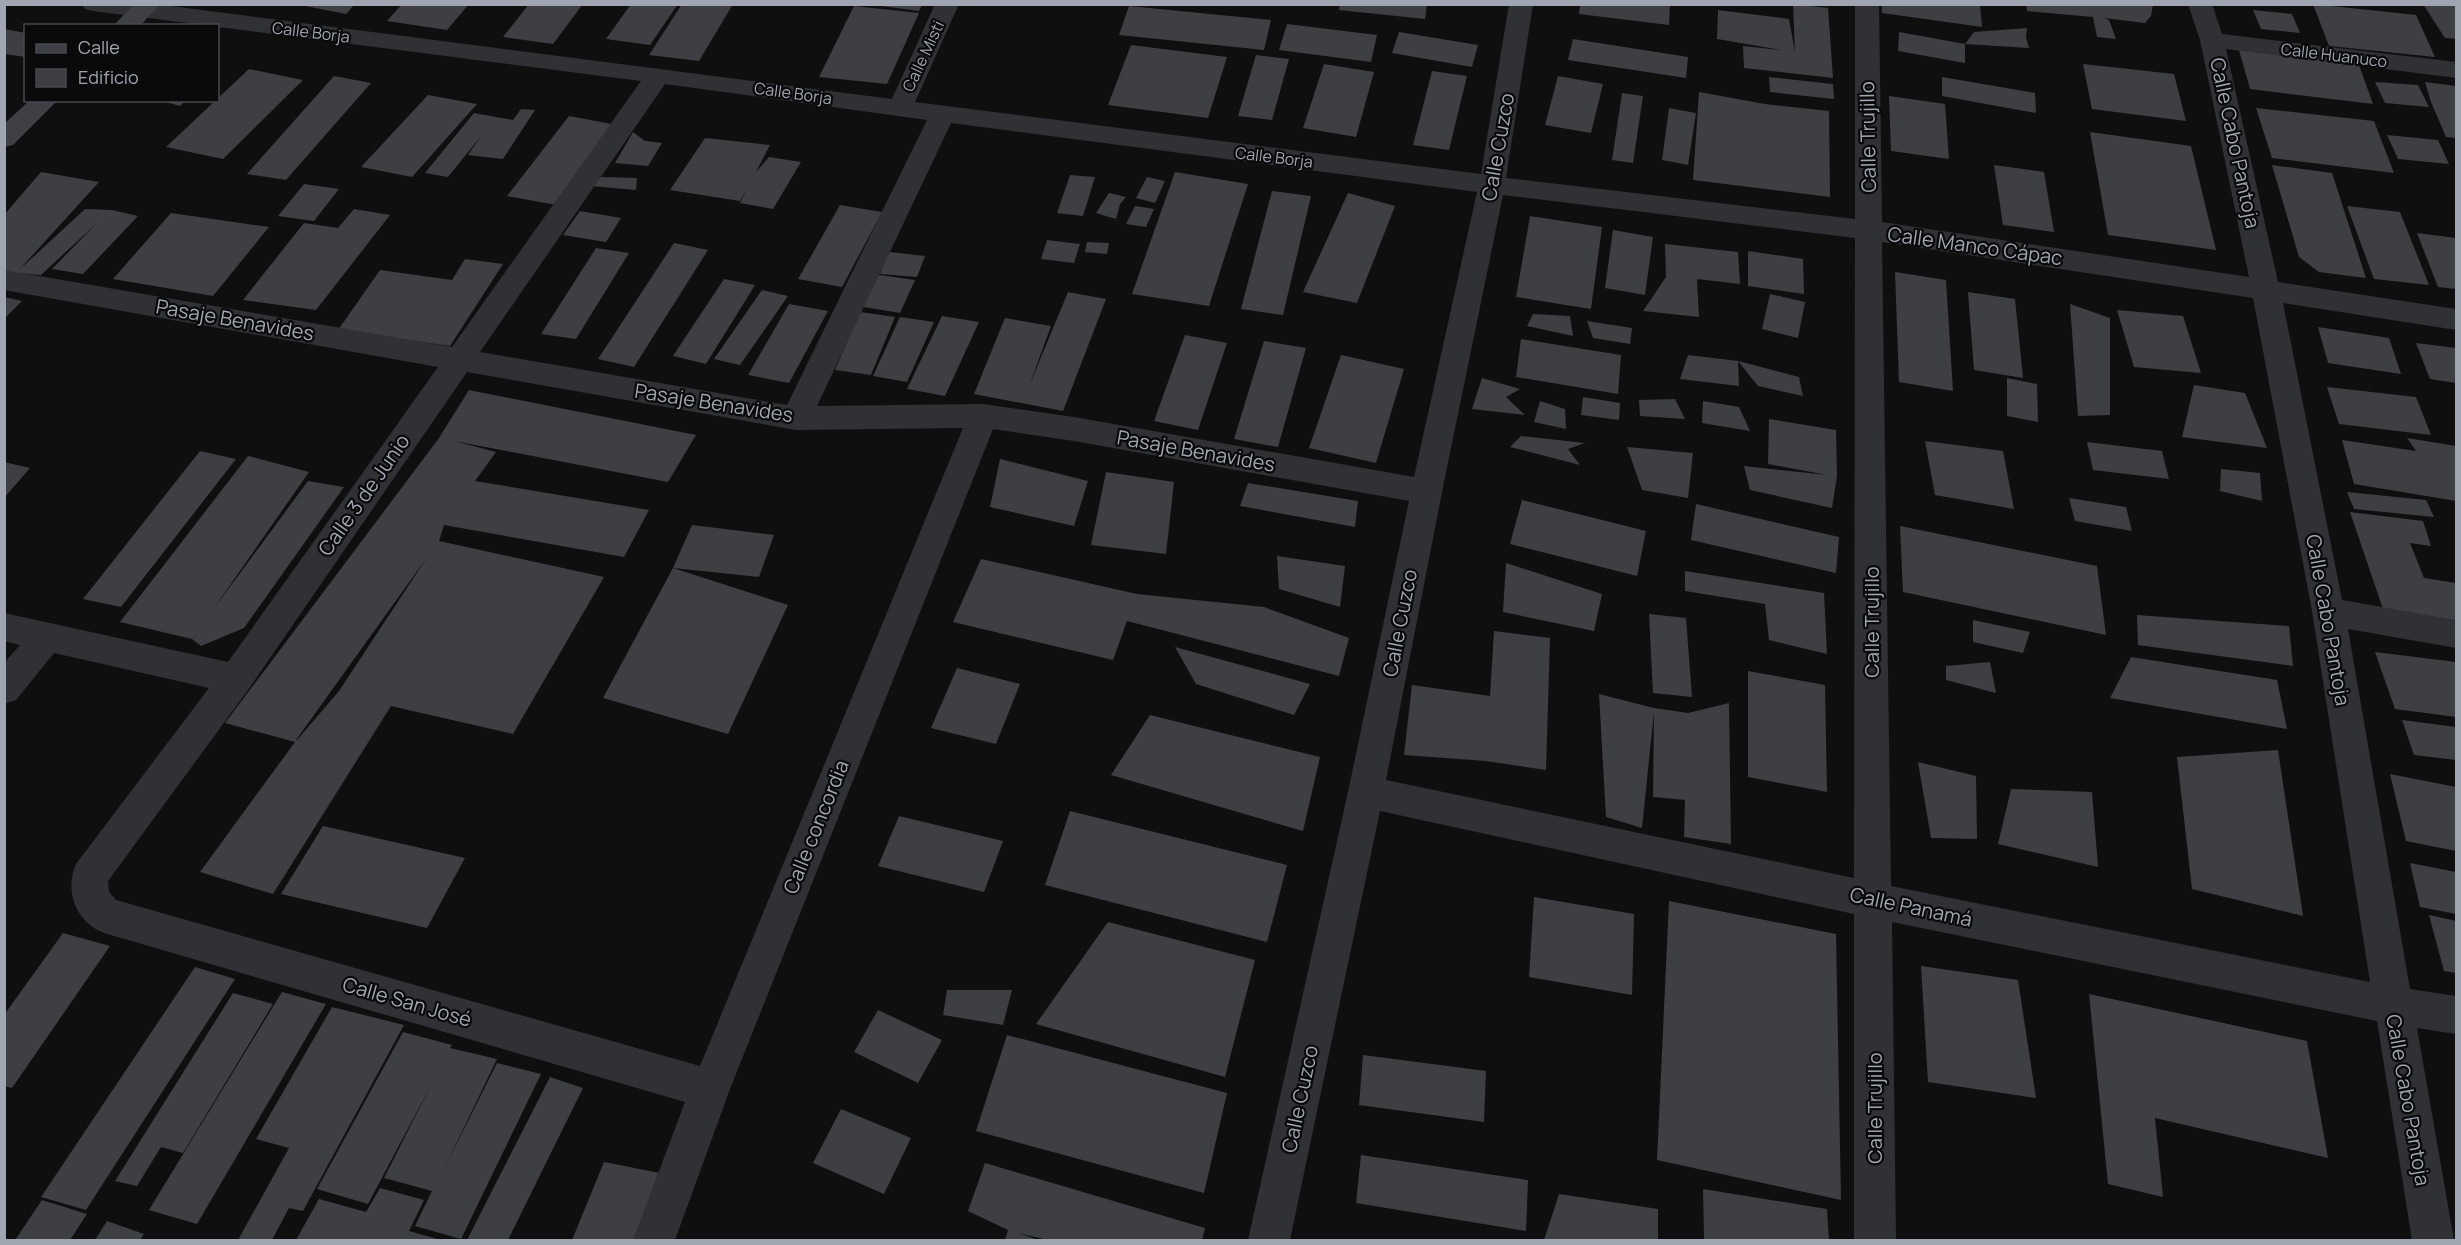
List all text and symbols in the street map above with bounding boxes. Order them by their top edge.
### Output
street label: Calle Borja [271,16,351,48]
street label: Calle Misti [897,17,949,95]
legend [24,24,219,102]
text: Calle [78,35,120,59]
street label: Calle Huanuco [2280,38,2388,72]
street label: Calle Cabo Pantoja [2204,55,2267,231]
text: Edificio [78,65,139,89]
street label: Calle Borja [753,77,833,109]
street label: Calle Trujillo [1853,81,1882,193]
street label: Calle Cuzco [1475,91,1520,203]
street label: Calle Borja [1234,141,1314,173]
street label: Calle Manco Cápac [1886,220,2064,271]
street label: Pasaje Benavides [154,292,316,347]
street label: Pasaje Benavides [633,377,795,428]
street label: Pasaje Benavides [1115,423,1277,478]
street label: Calle 3 de Junio [312,428,416,561]
street label: Calle Cabo Pantoja [2300,532,2357,708]
street label: Calle Trujillo [1858,566,1885,678]
street label: Calle Cuzco [1376,567,1423,679]
street label: Calle concordia [776,756,855,898]
street label: Calle Panamá [1848,880,1975,933]
street label: Calle San José [340,970,475,1033]
street label: Calle Cabo Pantoja [2380,1012,2437,1188]
street label: Calle Cuzco [1275,1043,1324,1155]
street label: Calle Trujillo [1861,1052,1888,1164]

